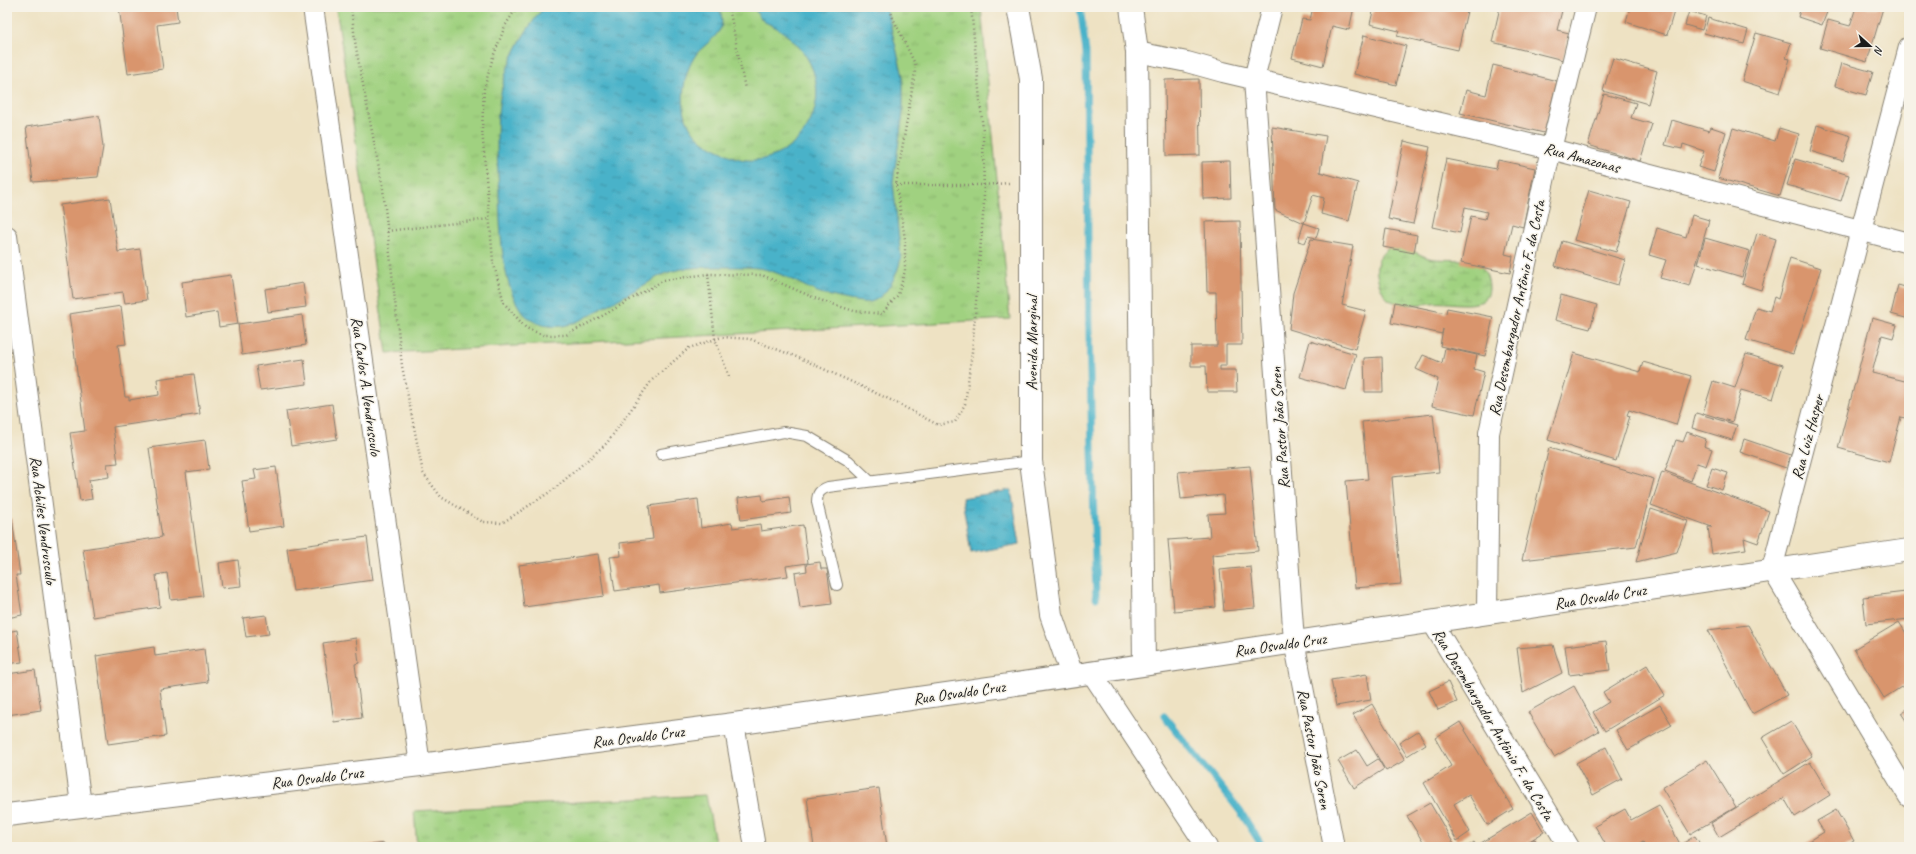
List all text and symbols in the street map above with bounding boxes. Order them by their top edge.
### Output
north arrow [1850,26,1890,66]
text: N [1871,44,1887,57]
street label: Rua Amazonas [1542,138,1623,178]
street label: Rua Desembargador Antônio F. da Costa [1484,197,1550,418]
street label: Avenida Marginal [1022,292,1042,390]
street label: Rua Carlos A. Vendrusculo [346,315,386,458]
street label: Rua Pastor João Soren [1266,365,1294,490]
street label: Rua Luiz Hasper [1787,391,1829,482]
street label: Rua Achiles Vendrusculo [25,455,61,588]
street label: Rua Osvaldo Cruz [1553,580,1648,614]
street label: Rua Desembargador Antônio F. da Costa [1428,625,1559,825]
street label: Rua Osvaldo Cruz [1233,629,1328,661]
street label: Rua Osvaldo Cruz [912,677,1007,709]
street label: Rua Pastor João Soren [1293,687,1336,812]
street label: Rua Osvaldo Cruz [591,721,686,753]
street label: Rua Osvaldo Cruz [270,762,365,794]

